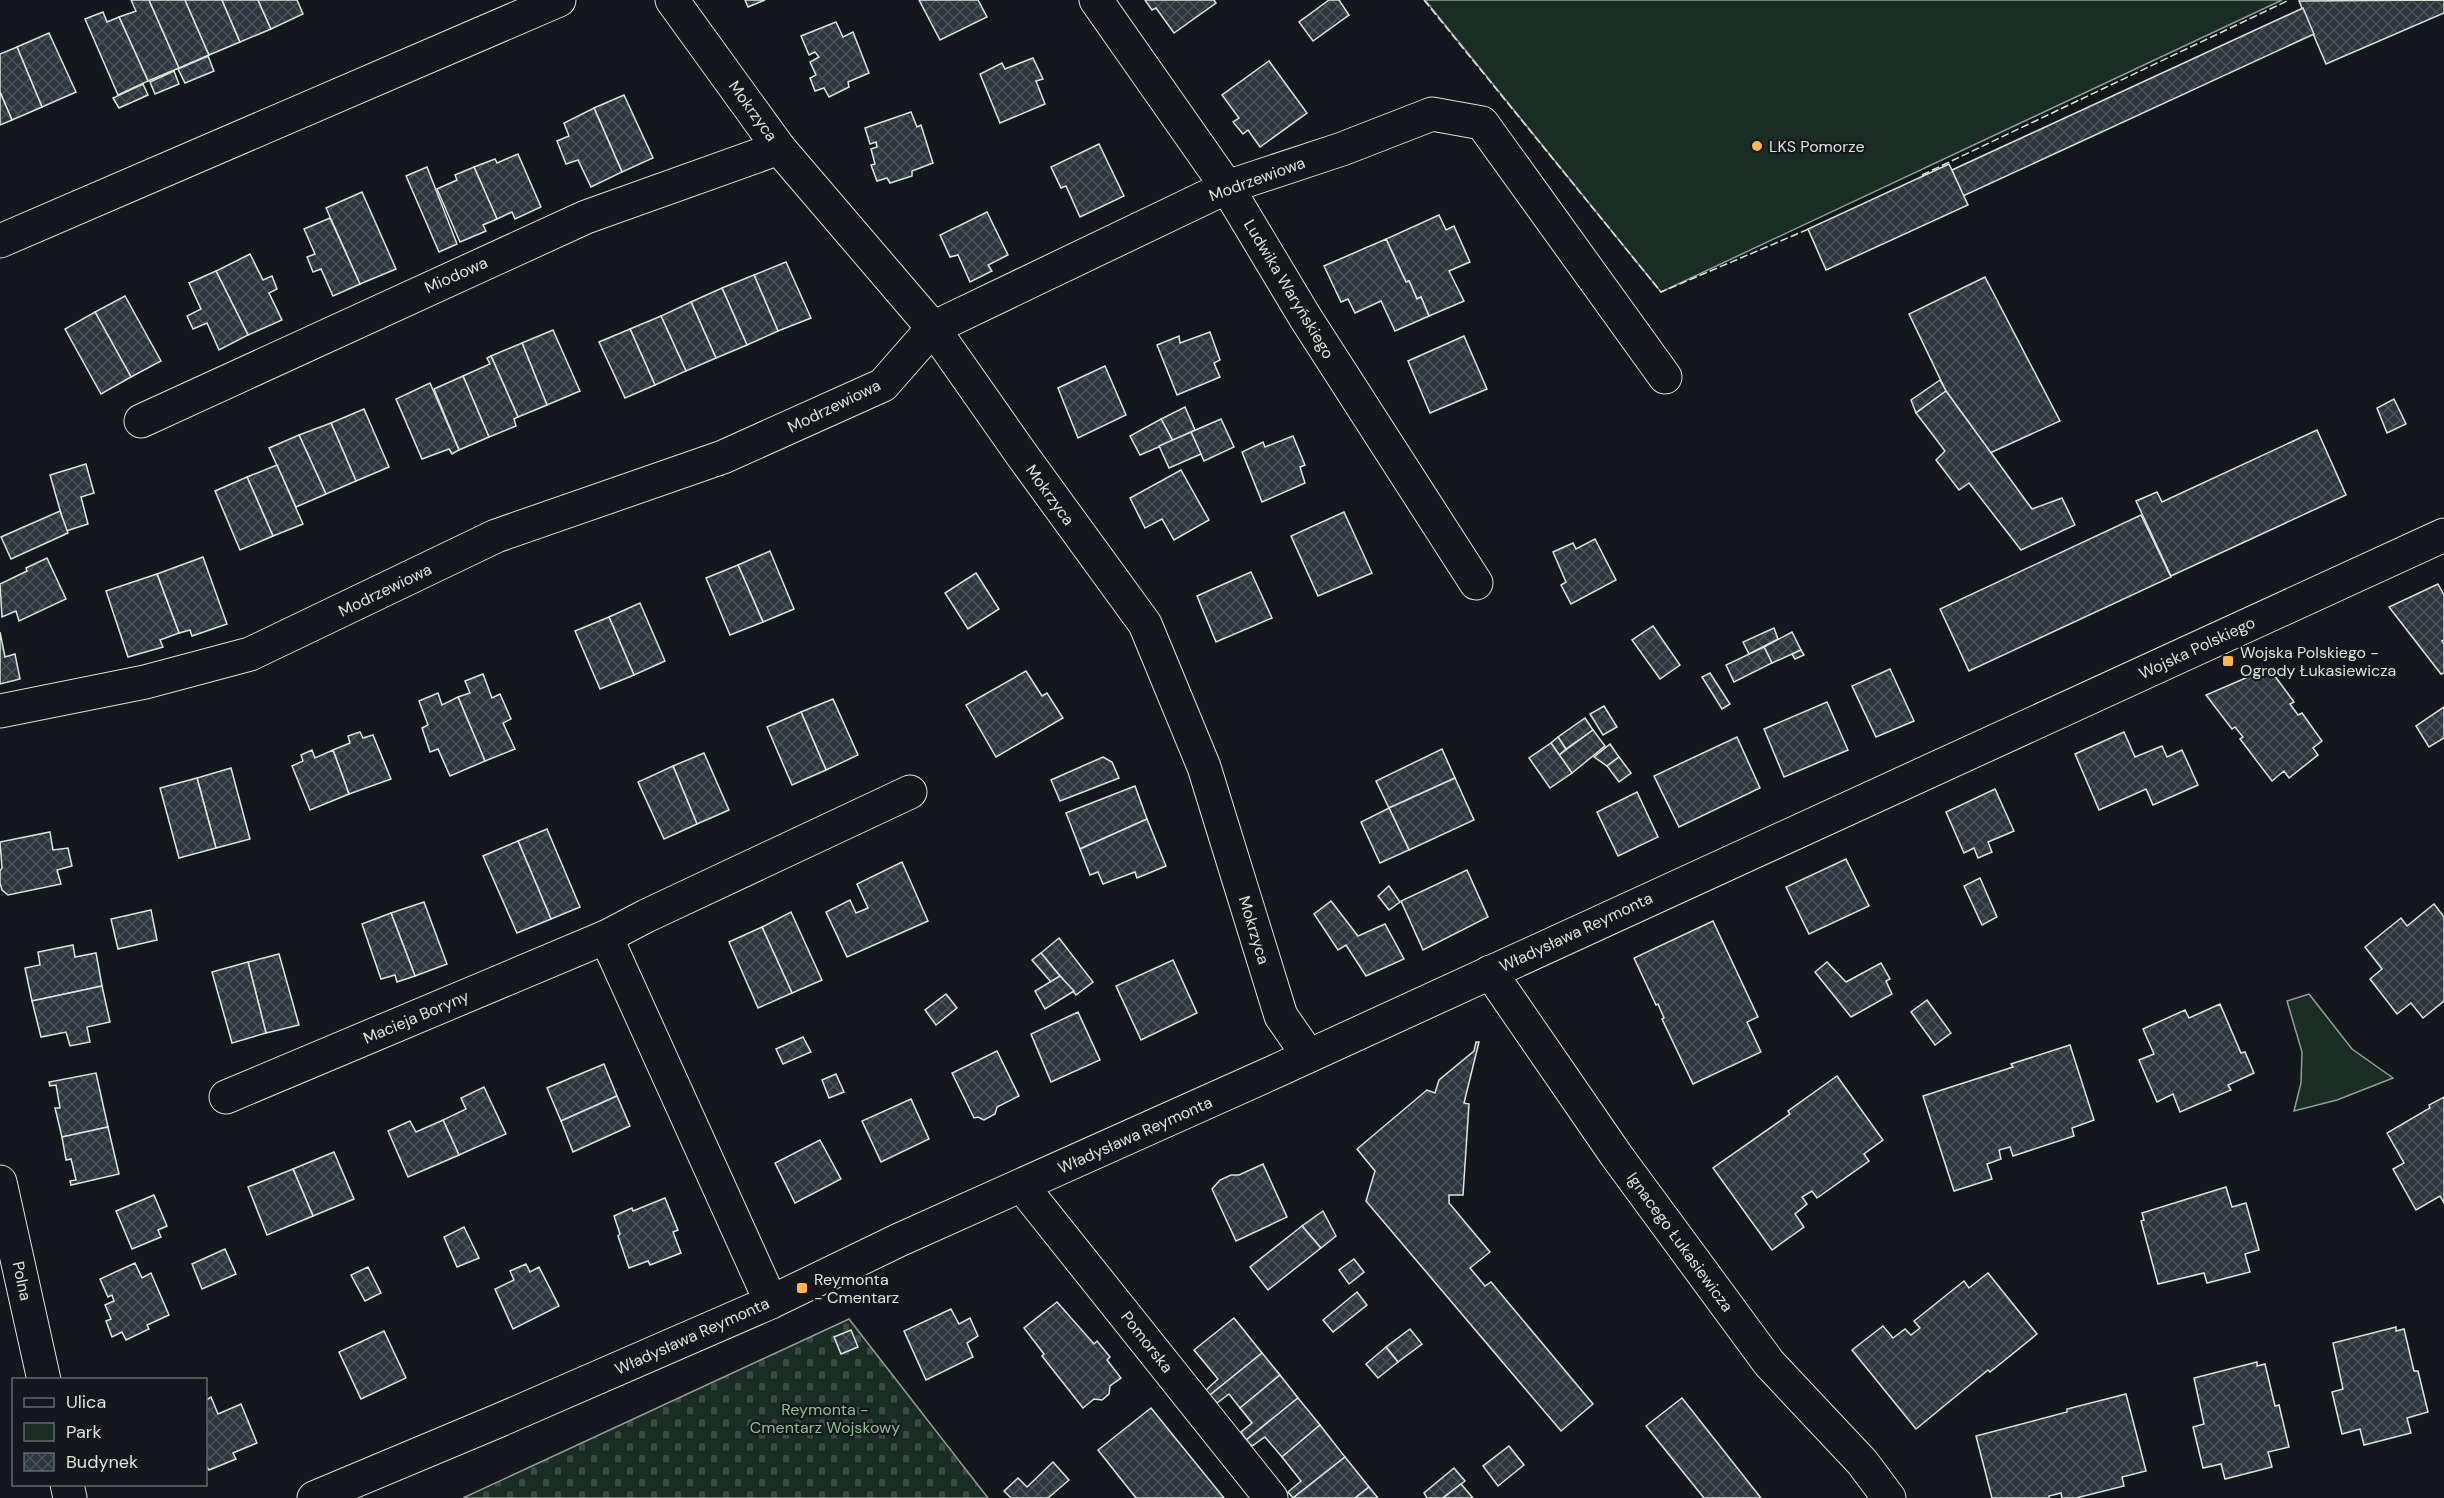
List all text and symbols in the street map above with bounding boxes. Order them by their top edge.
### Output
street label: Mokrzyca [724,76,782,146]
place label: LKS Pomorze [1769,136,1865,157]
marker: LKS Pomorze [1750,139,1764,153]
street label: Modrzewiowa [1206,152,1308,206]
street label: Ludwika Waryńskiego [1239,215,1339,363]
street label: Miodowa [421,252,491,298]
street label: Modrzewiowa [784,374,884,438]
street label: Mokrzyca [1021,460,1079,530]
street label: Modrzewiowa [335,558,435,622]
street label: Wojska Polskiego [2135,612,2259,684]
place label: Wojska Polskiego - Ogrody Łukasiewicza [2240,642,2396,681]
marker: Wojska Polskiego - Ogrody Łukasiewicza [2221,654,2235,668]
street label: Władysława Reymonta [1496,887,1656,977]
street label: Mokrzyca [1234,893,1274,967]
street label: Macieja Boryny [360,985,472,1049]
street label: Władysława Reymonta [1055,1091,1215,1179]
street label: Ignacego Łukasiewicza [1622,1168,1738,1316]
street label: Polna [8,1259,36,1303]
place label: Reymonta - Cmentarz [814,1269,899,1308]
marker: Reymonta - Cmentarz [795,1281,809,1295]
street label: Władysława Reymonta [612,1292,772,1380]
street label: Pomorska [1116,1307,1178,1377]
legend [12,1378,207,1486]
text: Ulica [66,1390,106,1414]
park label: Reymonta - Cmentarz Wojskowy [750,1399,900,1438]
text: Park [66,1420,102,1444]
text: Budynek [66,1450,138,1474]

